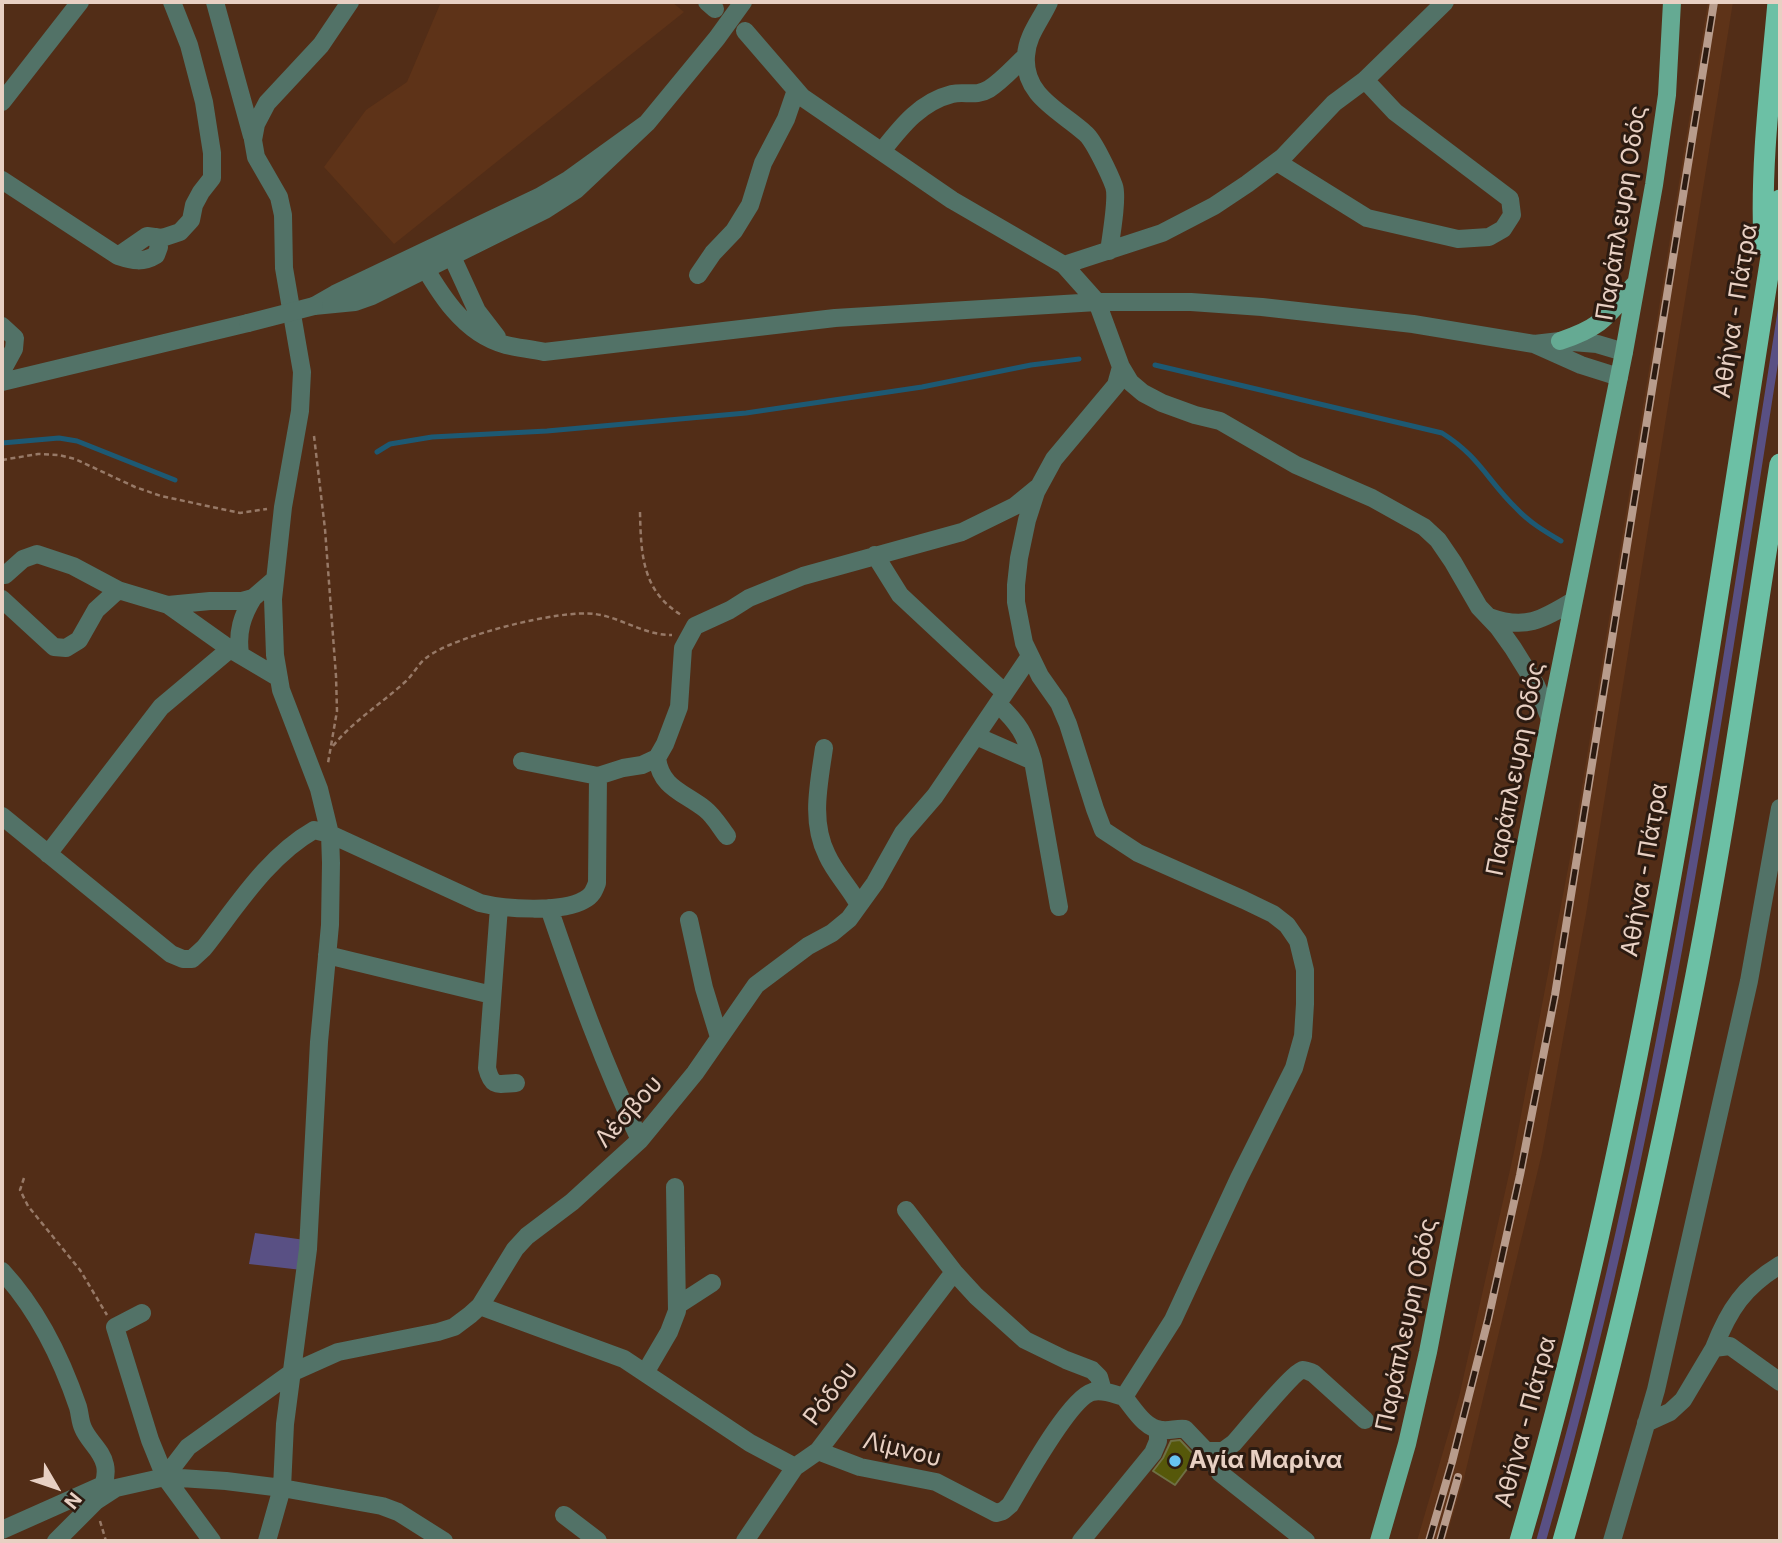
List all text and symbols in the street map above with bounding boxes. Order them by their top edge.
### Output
street label: Παράπλευρη Οδός [1591,103,1653,323]
street label: Αθήνα - Πάτρα [1708,222,1764,400]
street label: Παράπλευρη Οδός [1481,660,1551,878]
street label: Αθήνα - Πάτρα [1616,781,1674,959]
street label: Λέσβου [589,1070,669,1154]
street label: Παράπλευρη Οδός [1370,1216,1444,1434]
street label: Αθήνα - Πάτρα [1489,1333,1563,1511]
street label: Ρόδου [798,1357,864,1431]
street label: Λίμνου [860,1426,944,1474]
place label: Αγία Μαρίνα [1189,1447,1342,1475]
north arrow [21,1452,91,1522]
marker: Αγία Μαρίνα [1167,1453,1183,1469]
text: N [59,1488,86,1513]

